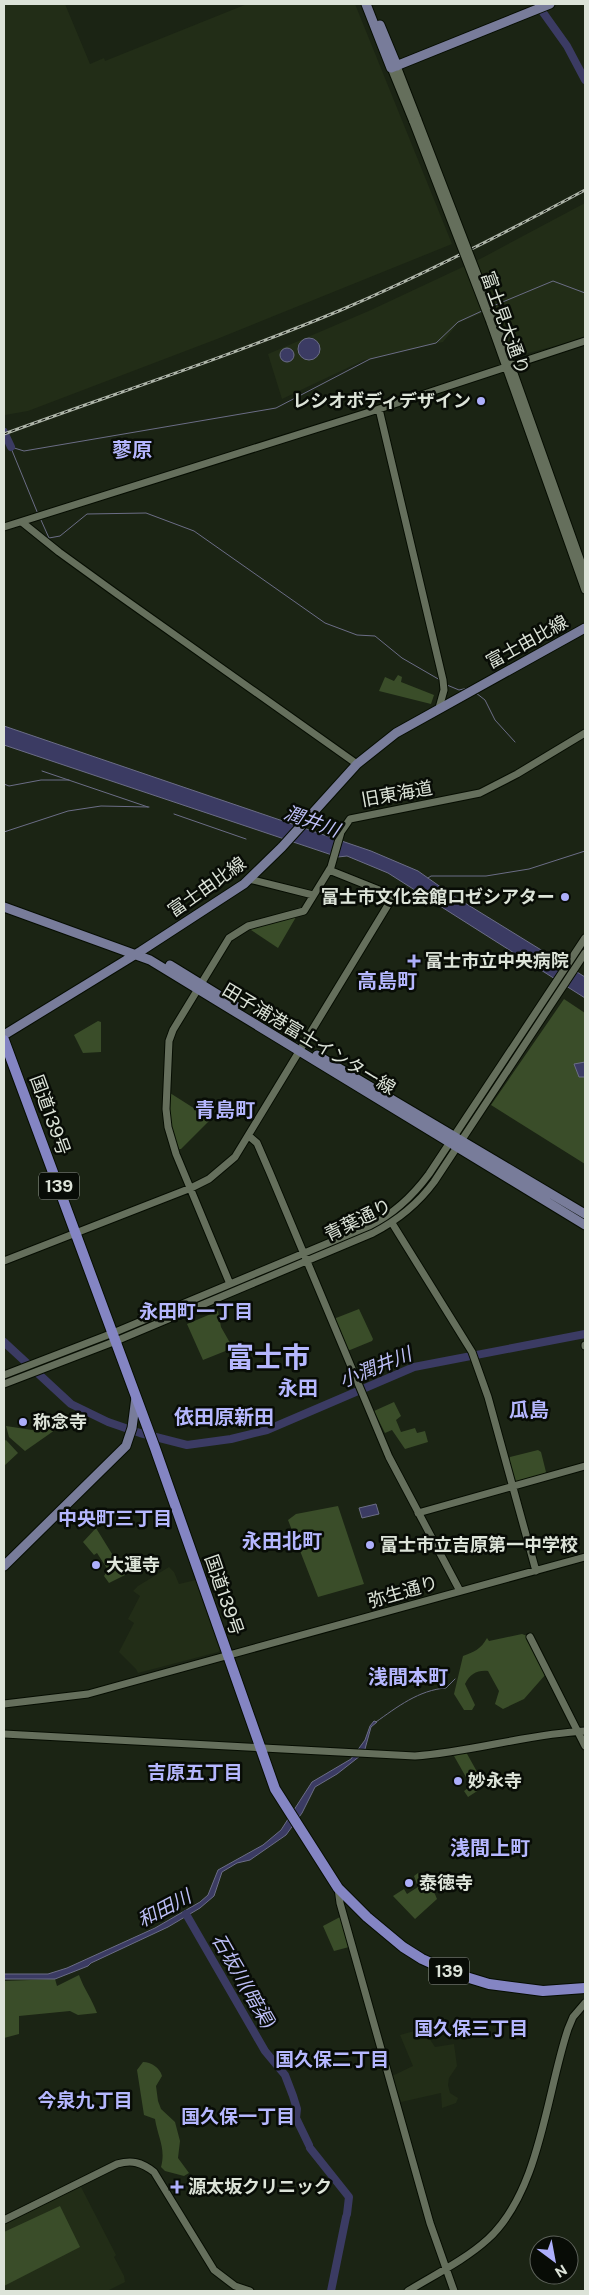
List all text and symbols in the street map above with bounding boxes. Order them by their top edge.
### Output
street label: 富士見大通り [477,268,534,377]
place label: レシオボディデザイン [292,390,471,411]
marker: レシオボディデザイン [475,395,487,407]
district label: 蓼原 [112,438,152,462]
street label: 富士由比線 [482,611,571,673]
street label: 旧東海道 [360,777,434,810]
water label: 潤井川 [281,801,344,842]
street label: 富士由比線 [164,852,250,921]
place label: 富士市文化会館ロゼシアター [321,886,555,907]
marker: 富士市文化会館ロゼシアター [559,891,571,903]
place label: 富士市立中央病院 [425,950,569,971]
marker: 富士市立中央病院 [407,954,421,968]
district label: 高島町 [357,969,417,993]
street label: 田子浦港富士インター線 [219,979,400,1099]
street label: 国道139号 [26,1072,75,1158]
district label: 青島町 [195,1098,255,1122]
road number: 139 [39,1172,79,1200]
street label: 青葉通り [321,1194,395,1245]
district label: 永田町一丁目 [139,1300,253,1322]
district label: 富士市 [226,1340,310,1373]
water label: 小潤井川 [336,1342,416,1391]
district label: 永田 [278,1376,318,1400]
district label: 瓜島 [509,1398,549,1422]
district label: 依田原新田 [174,1405,274,1429]
place label: 称念寺 [33,1411,87,1432]
marker: 称念寺 [17,1416,29,1428]
district label: 中央町三丁目 [58,1507,172,1529]
district label: 永田北町 [242,1529,322,1553]
place label: 富士市立吉原第一中学校 [380,1534,578,1555]
marker: 富士市立吉原第一中学校 [364,1539,376,1551]
street label: 国道139号 [201,1552,248,1638]
place label: 大運寺 [106,1554,160,1575]
marker: 大運寺 [90,1559,102,1571]
street label: 弥生通り [365,1572,440,1612]
district label: 浅間本町 [368,1665,448,1689]
district label: 吉原五丁目 [147,1761,243,1783]
place label: 妙永寺 [468,1770,522,1791]
marker: 妙永寺 [452,1775,464,1787]
district label: 浅間上町 [450,1836,530,1860]
place label: 泰徳寺 [419,1872,473,1893]
marker: 泰徳寺 [403,1877,415,1889]
water label: 和田川 [134,1884,196,1931]
water label: 石坂川(暗渠) [208,1929,280,2033]
road number: 139 [429,1958,469,1984]
district label: 国久保三丁目 [414,2017,528,2039]
district label: 国久保二丁目 [275,2048,389,2070]
district label: 今泉九丁目 [37,2089,133,2111]
district label: 国久保一丁目 [181,2105,295,2127]
place label: 源太坂クリニック [188,2176,332,2197]
marker: 源太坂クリニック [170,2180,184,2194]
north arrow [529,2235,579,2285]
text: N [552,2261,570,2281]

